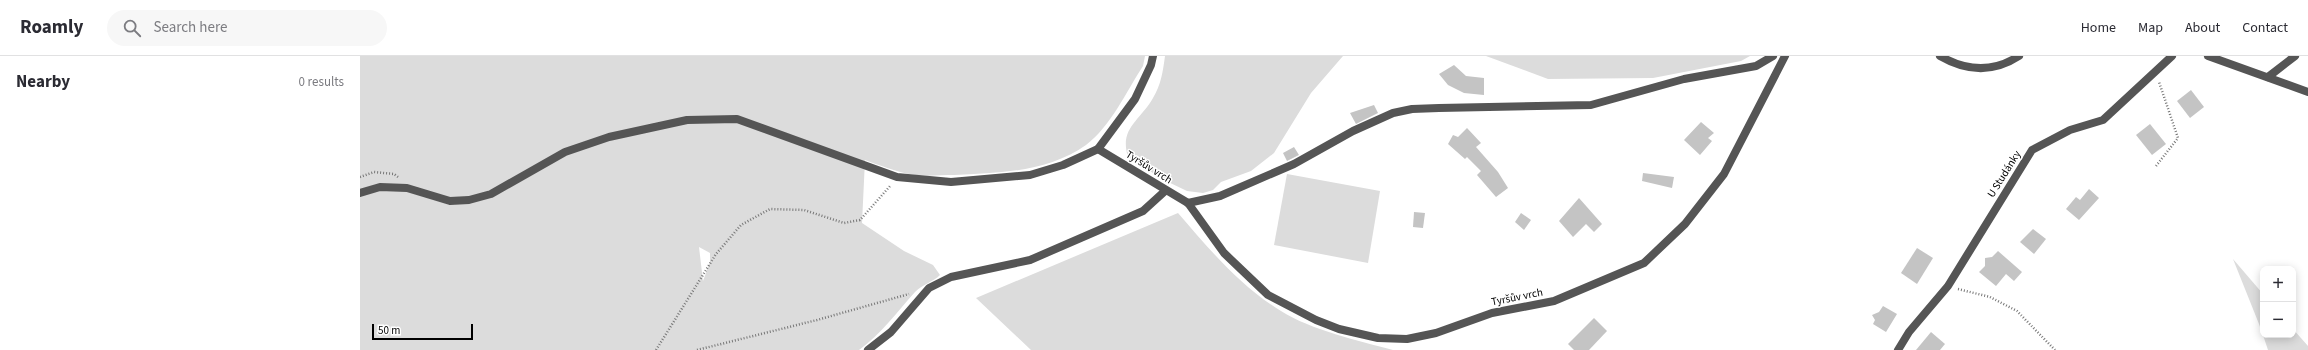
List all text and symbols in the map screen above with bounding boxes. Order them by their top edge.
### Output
search box [107,10,387,46]
text: Roamly [20,14,83,41]
icon: search [121,17,143,39]
text: Search here [153,17,227,38]
text: Home [2081,18,2116,38]
text: Map [2138,18,2163,38]
text: About [2185,18,2220,38]
text: Contact [2242,18,2288,38]
text: Nearby [16,70,70,94]
text: 0 results [299,73,344,91]
street label: Tyršův vrch [1123,147,1175,187]
street label: U Studánky [1984,148,2024,200]
map controls [2260,266,2296,338]
button: + [2260,266,2296,302]
street label: Tyršův vrch [1490,285,1544,309]
button: − [2260,302,2296,338]
scale bar [372,322,473,341]
text: 50 m [378,323,400,338]

